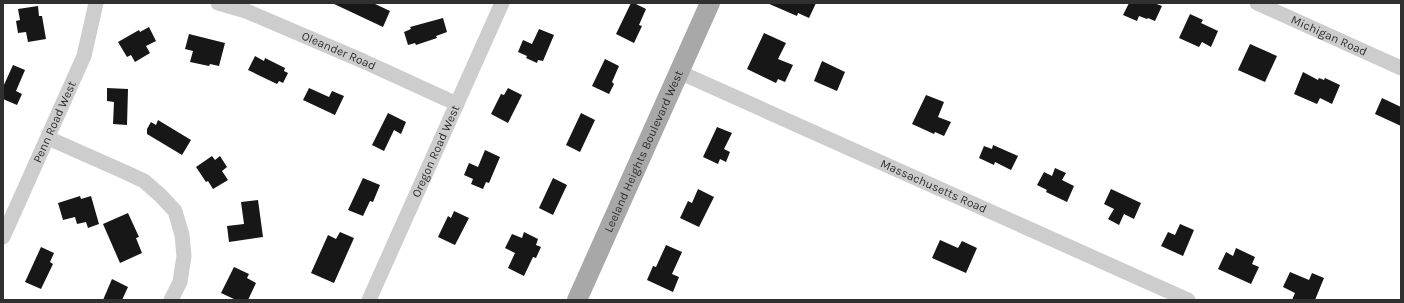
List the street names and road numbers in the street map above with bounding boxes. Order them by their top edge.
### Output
street label: Michigan Road [1289,12,1369,59]
street label: Oleander Road [300,29,378,73]
street label: Leeland Heights Boulevard West [601,68,686,234]
street label: Penn Road West [30,78,79,165]
street label: Oregon Road West [409,102,463,200]
street label: Massachusetts Road [878,156,989,216]

